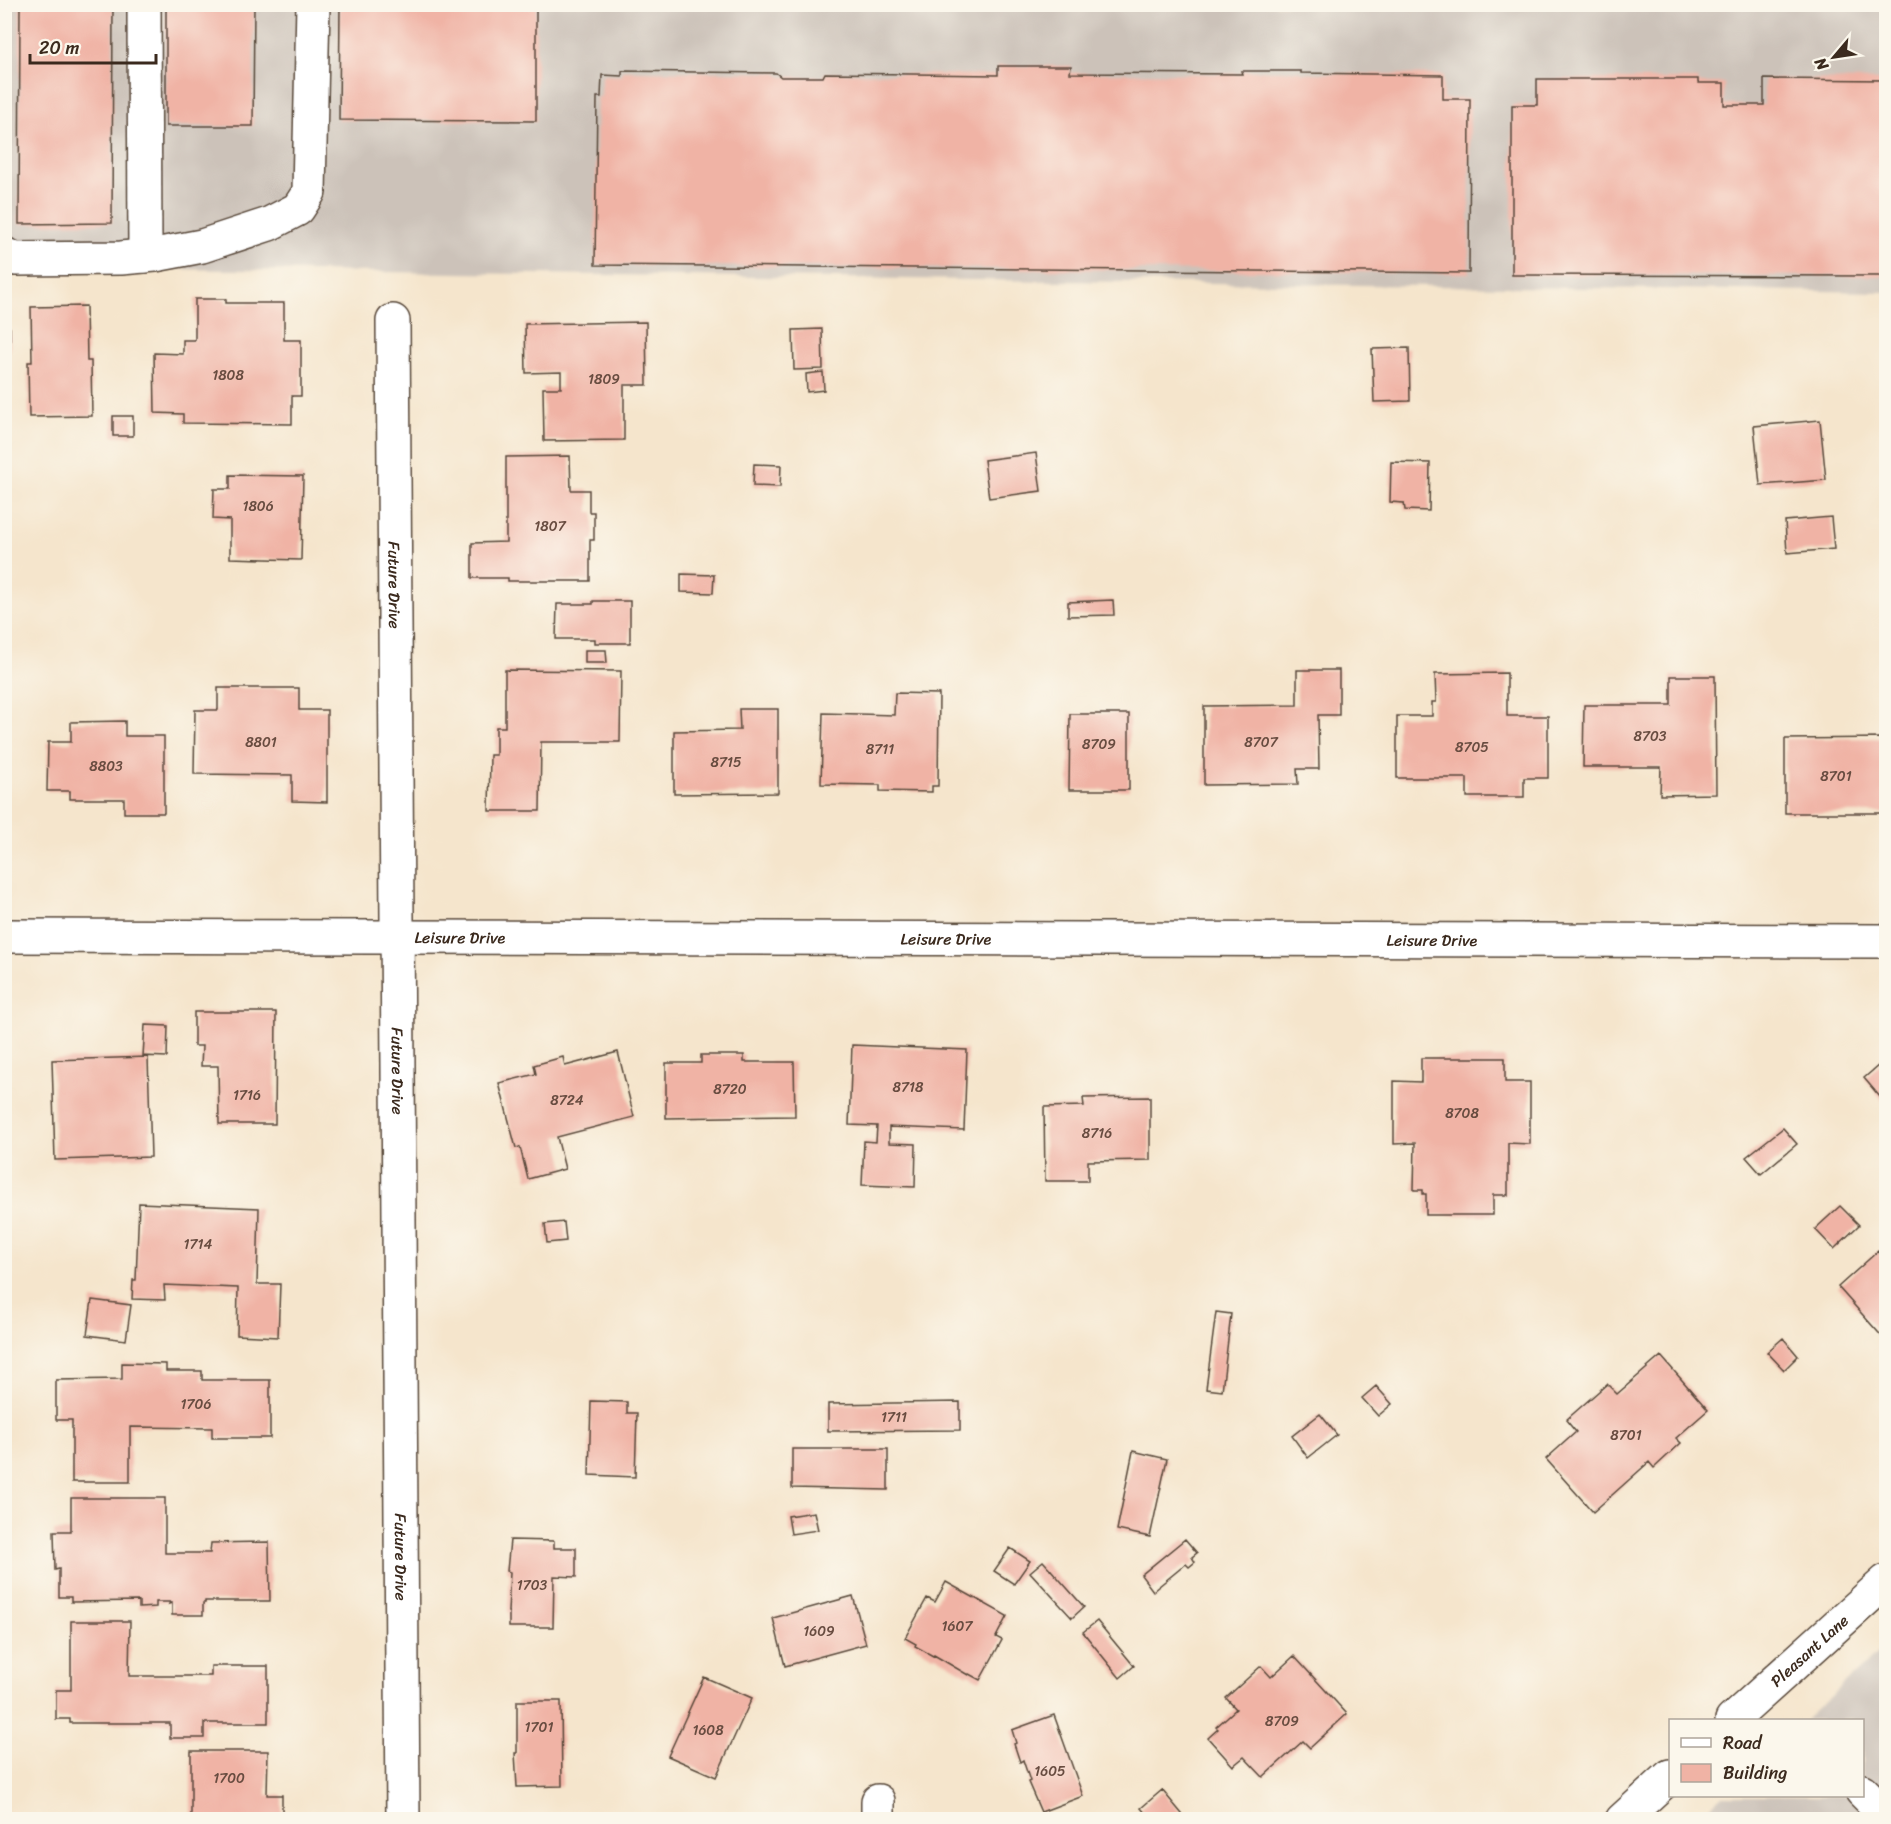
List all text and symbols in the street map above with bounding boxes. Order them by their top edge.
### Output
scale bar [30,27,156,65]
north arrow [1804,27,1864,87]
text: 20 m [39,32,79,64]
text: N [1806,51,1837,77]
house number: 1808 [212,363,244,388]
house number: 1809 [588,367,620,392]
house number: 1806 [242,494,274,519]
house number: 1807 [534,514,567,539]
street label: Future Drive [379,541,409,629]
house number: 8703 [1634,724,1667,749]
house number: 8801 [245,730,277,755]
house number: 8707 [1244,730,1279,755]
house number: 8709 [1082,732,1116,757]
house number: 8705 [1455,735,1489,760]
house number: 8711 [866,737,894,762]
house number: 8715 [711,750,742,775]
house number: 8803 [89,754,123,779]
house number: 8701 [1820,764,1852,789]
street label: Leisure Drive [415,923,506,952]
street label: Leisure Drive [901,924,992,954]
street label: Leisure Drive [1387,926,1478,955]
street label: Future Drive [383,1027,412,1115]
house number: 8718 [893,1075,924,1100]
house number: 8720 [713,1077,747,1102]
house number: 1716 [233,1083,261,1108]
house number: 8724 [550,1088,584,1113]
house number: 8708 [1445,1101,1479,1126]
house number: 8716 [1082,1121,1112,1146]
house number: 1714 [184,1232,213,1257]
house number: 1706 [181,1392,211,1417]
house number: 1711 [881,1405,907,1430]
house number: 8701 [1610,1423,1642,1448]
street label: Future Drive [386,1513,416,1601]
house number: 1703 [517,1573,548,1598]
street label: Pleasant Lane [1763,1607,1856,1694]
house number: 1607 [942,1614,973,1639]
house number: 1609 [803,1619,835,1644]
house number: 8709 [1265,1709,1299,1734]
house number: 1701 [525,1715,553,1740]
house number: 1608 [692,1718,724,1743]
legend [1669,1719,1864,1797]
text: Road [1723,1727,1763,1759]
text: Building [1723,1757,1787,1789]
house number: 1605 [1034,1759,1066,1784]
house number: 1700 [213,1766,245,1791]

